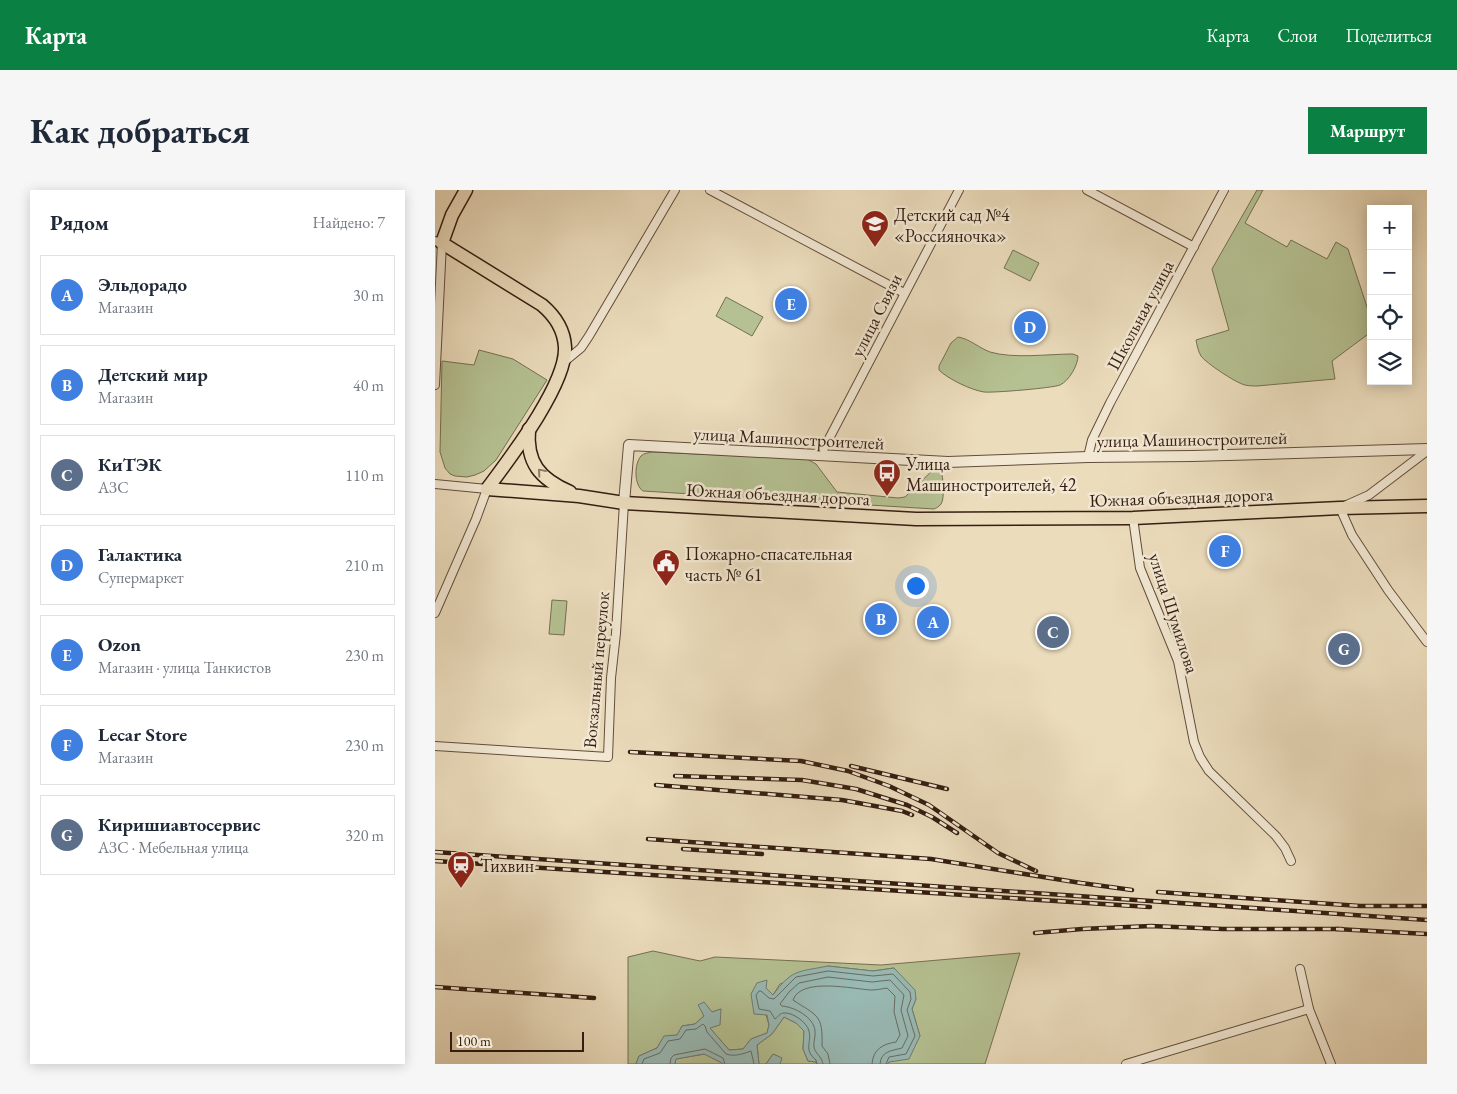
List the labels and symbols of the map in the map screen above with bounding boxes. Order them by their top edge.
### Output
place label: Детский сад №4 «Россияночка» [894,203,1010,247]
school or university icon: Детский сад №4 «Россияночка» [860,209,890,248]
street label: Школьная улица [1101,255,1179,374]
street label: улица Связи [845,269,907,360]
pin: E [775,285,807,323]
pin: D [1014,308,1046,346]
street label: улица Машиностроителей [693,422,885,455]
street label: улица Машиностроителей [1096,426,1288,452]
place label: Улица Машиностроителей, 42 [905,452,1077,496]
bus stop icon: Улица Машиностроителей, 42 [872,458,902,497]
one-way arrow [537,468,546,477]
street label: Южная объездная дорога [685,478,871,510]
street label: Южная объездная дорога [1089,482,1274,512]
pin: F [1209,532,1241,570]
place label: Пожарно-спасательная часть № 61 [685,542,853,586]
public building icon: Пожарно-спасательная часть № 61 [651,548,681,587]
street label: улица Шумилова [1144,550,1205,677]
your location [903,573,929,599]
street label: Вокзальный переулок [578,590,614,749]
pin: B [865,600,897,638]
pin: A [917,603,949,641]
pin: C [1037,613,1069,651]
pin: G [1328,630,1360,668]
station icon: Тихвин [446,850,476,889]
place label: Тихвин [480,854,534,877]
scale bar [450,1029,584,1052]

